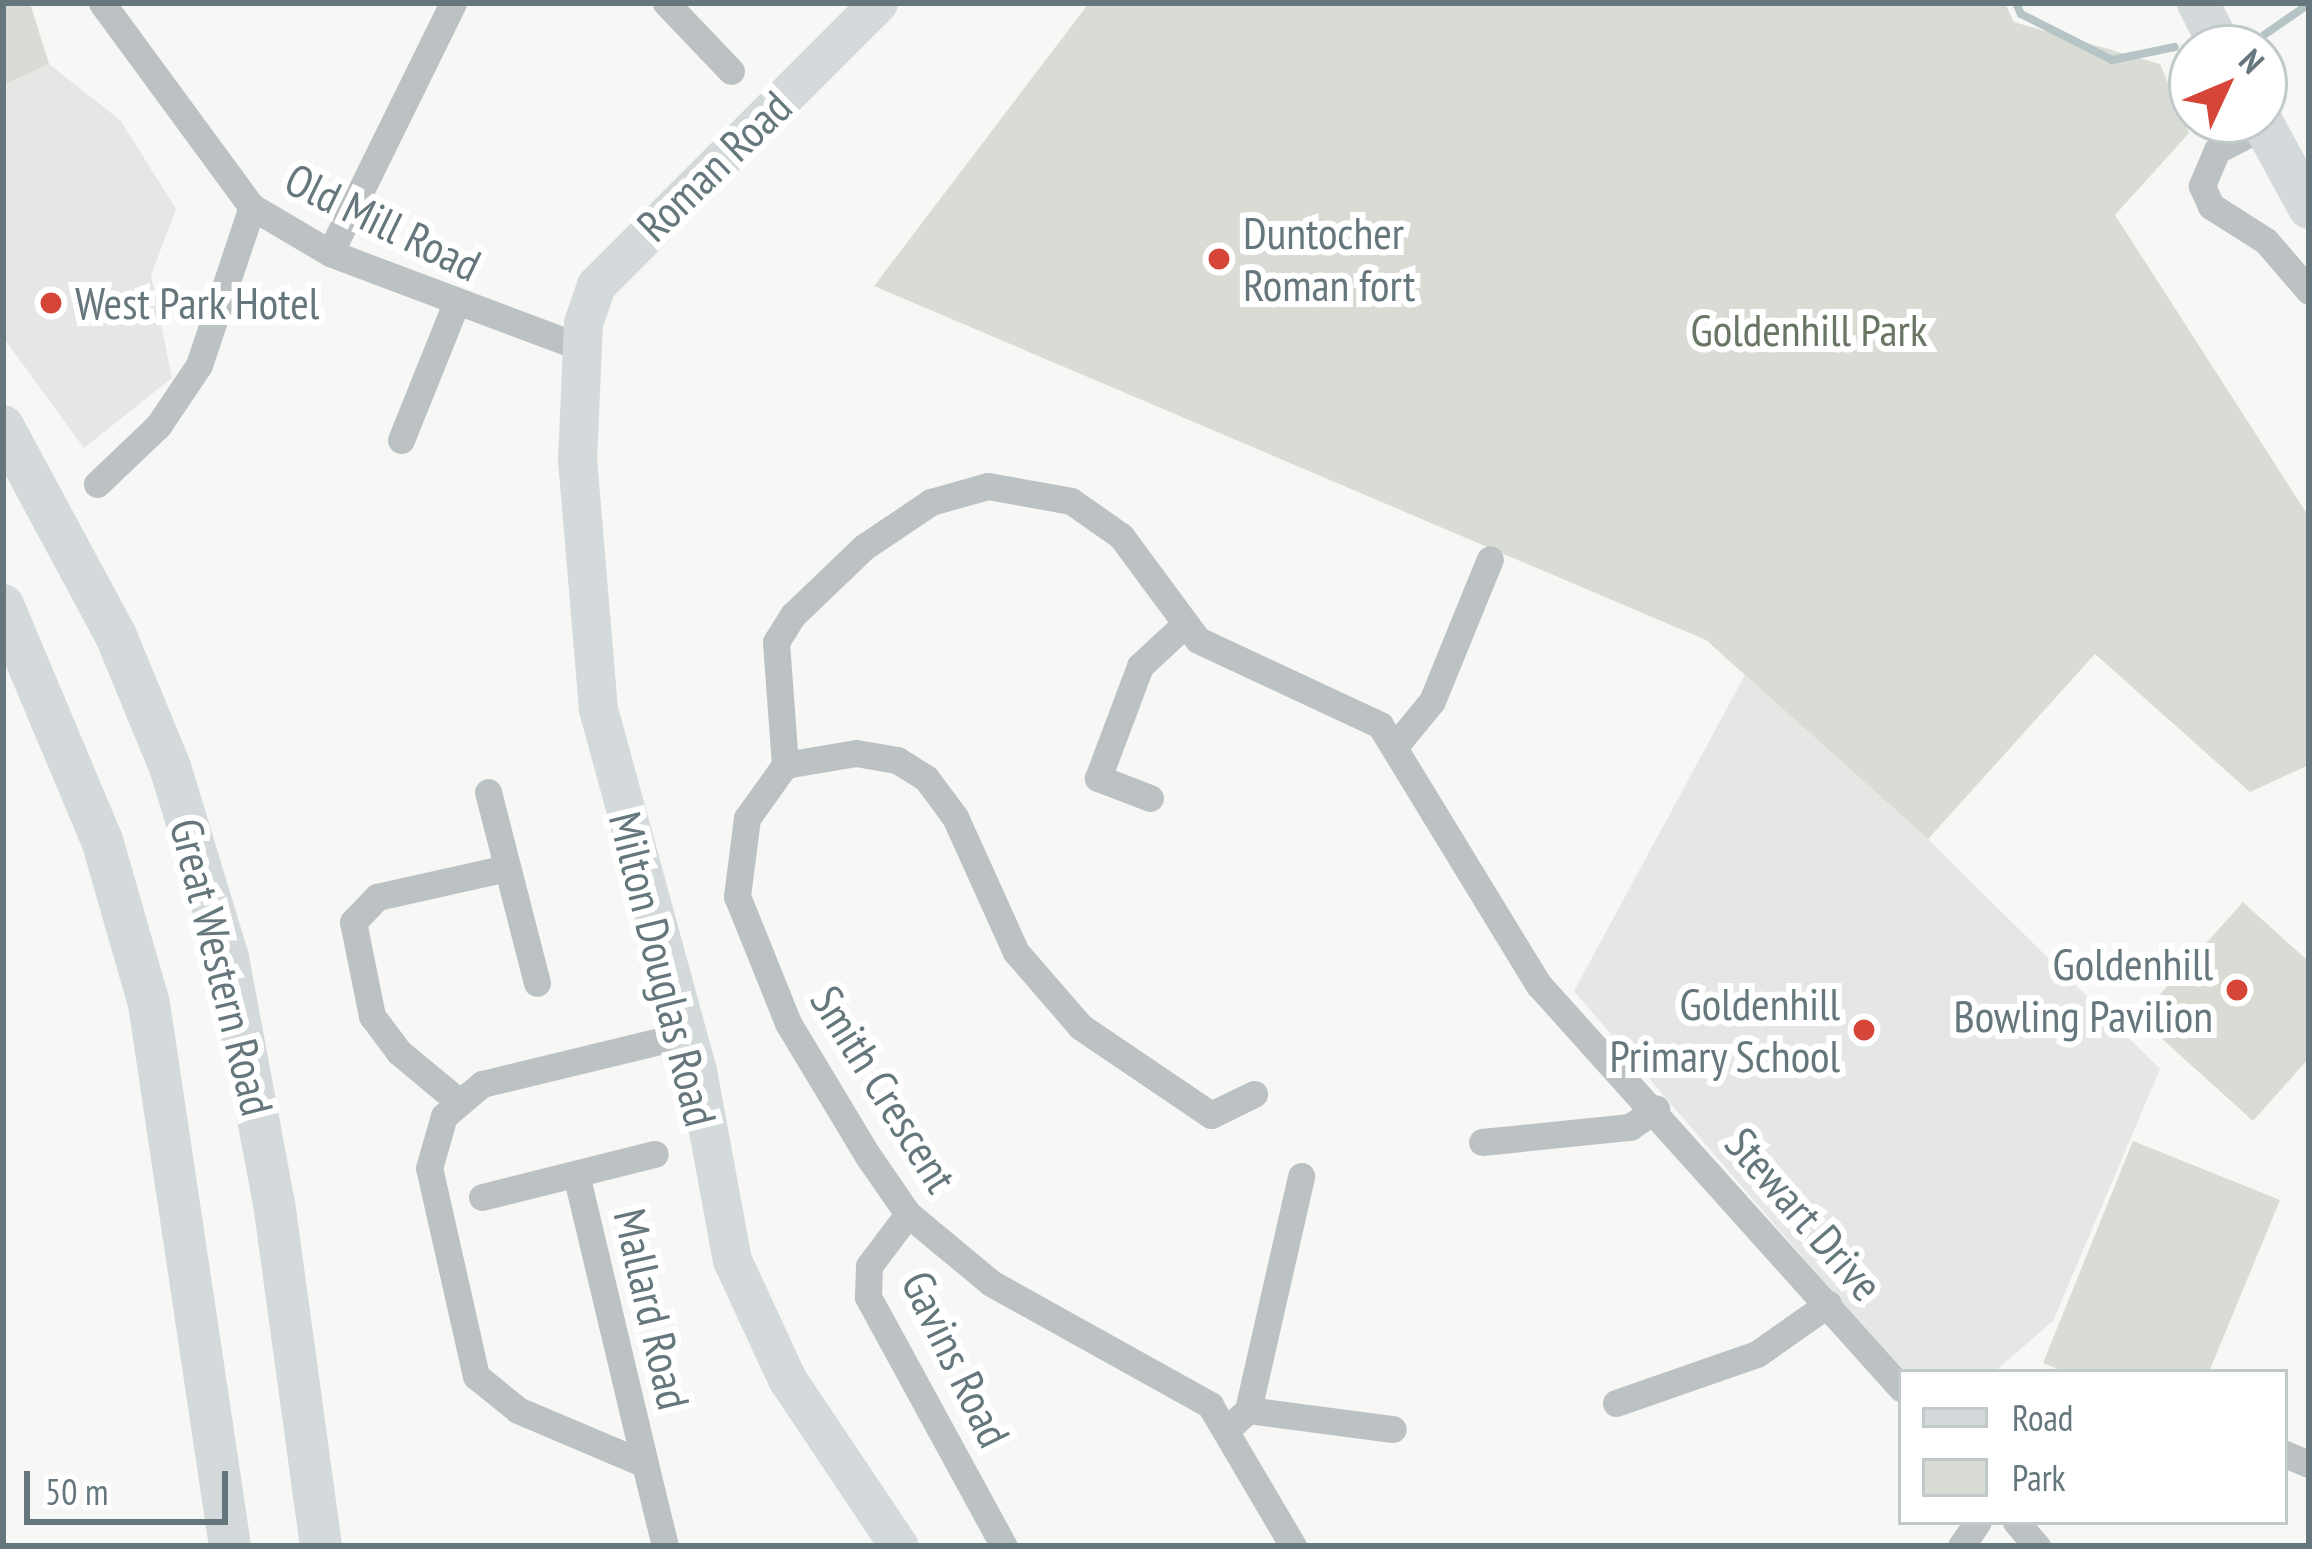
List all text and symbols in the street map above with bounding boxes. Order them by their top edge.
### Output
north arrow [2168,24,2288,144]
text: N [2230,39,2274,82]
street label: Roman Road [626,80,802,252]
street label: Old Mill Road [277,152,489,292]
place label: Duntocher Roman fort [1243,206,1415,312]
marker: Duntocher Roman fort [1206,246,1232,272]
place label: West Park Hotel [75,276,320,330]
marker: West Park Hotel [38,290,64,316]
park label: Goldenhill Park [1691,303,1927,357]
street label: Milton Douglas Road [598,806,728,1132]
street label: Great Western Road [159,813,285,1121]
place label: Goldenhill Bowling Pavilion [1953,937,2213,1043]
street label: Smith Crescent [800,976,968,1202]
place label: Goldenhill Primary School [1608,977,1840,1083]
marker: Goldenhill Bowling Pavilion [2224,977,2250,1003]
marker: Goldenhill Primary School [1851,1017,1877,1043]
street label: Stewart Drive [1714,1117,1894,1311]
street label: Mallard Road [603,1204,701,1414]
street label: Gavins Road [890,1262,1022,1456]
legend [1898,1369,2288,1525]
text: Road [2012,1394,2073,1441]
scale bar [30,1447,234,1521]
text: Park [2012,1454,2066,1501]
text: 50 m [45,1468,108,1515]

